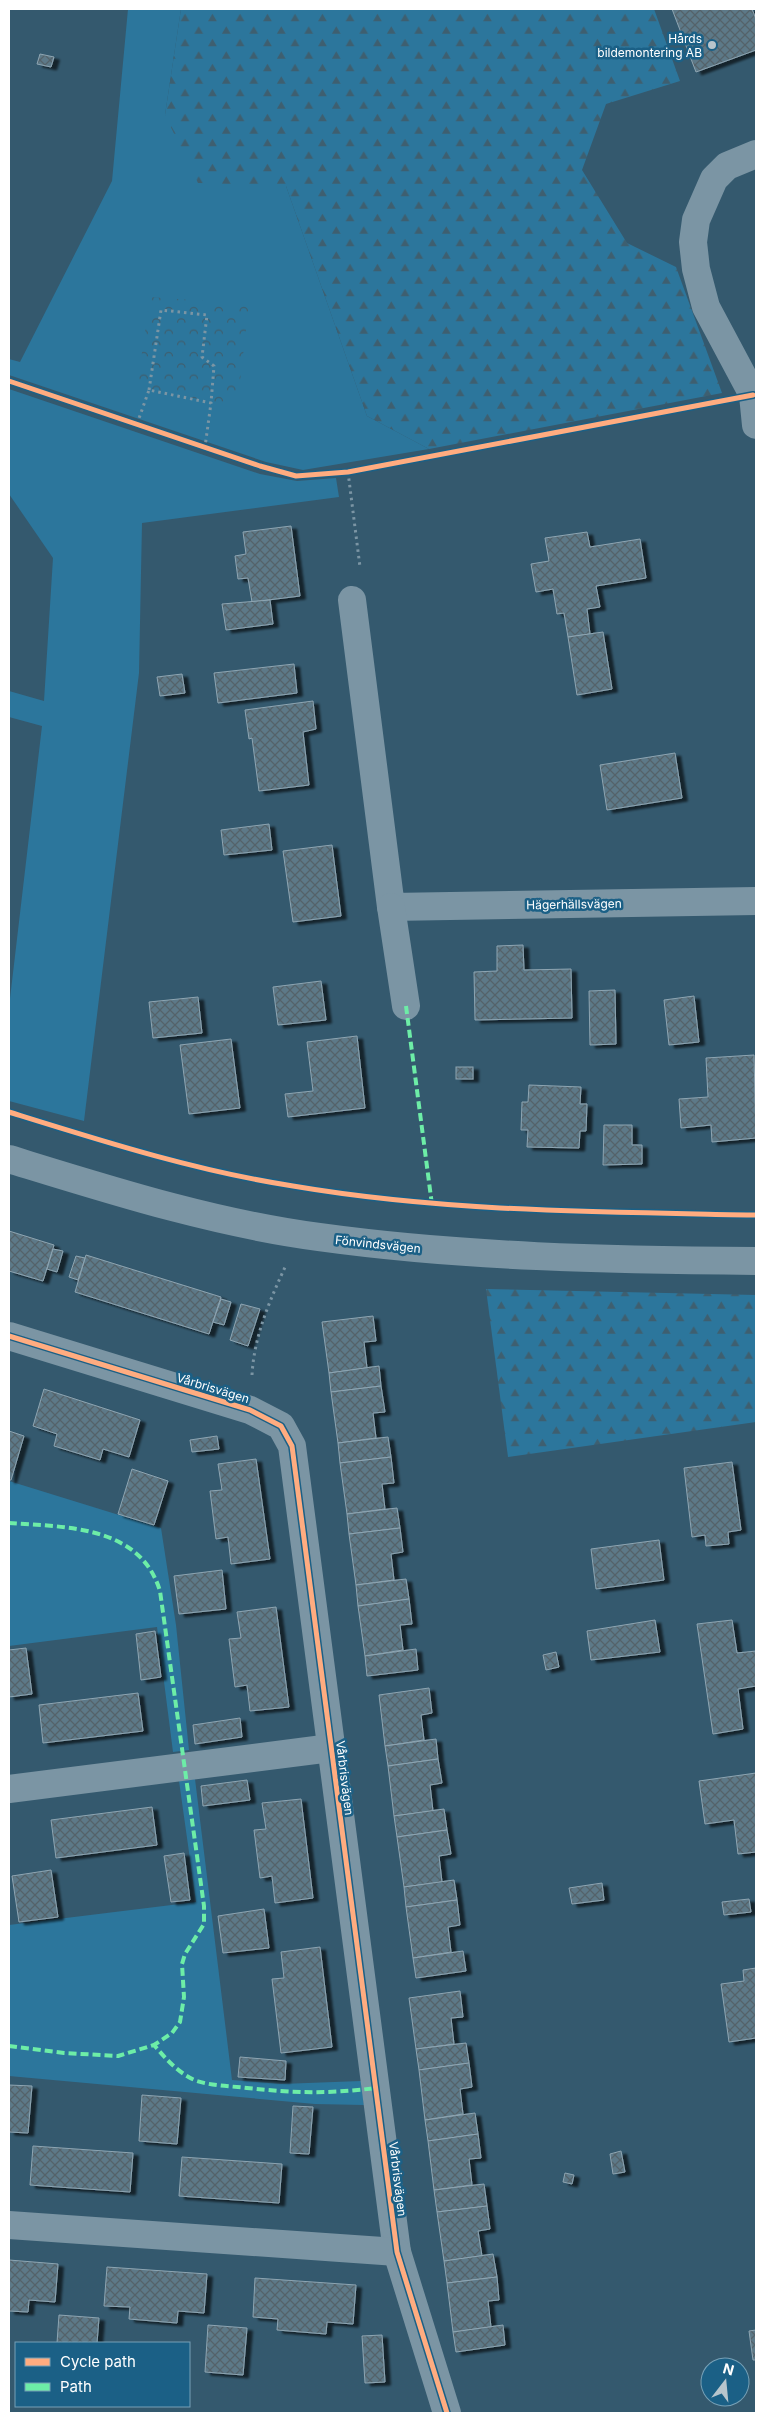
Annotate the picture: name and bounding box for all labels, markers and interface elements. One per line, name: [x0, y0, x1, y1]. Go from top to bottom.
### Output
place label: Hårds bildemontering AB: [597, 31, 702, 60]
marker: Hårds bildemontering AB: [706, 39, 718, 51]
street label: Hägerhällsvägen: [526, 896, 622, 912]
street label: Fönvindsvägen: [334, 1232, 422, 1256]
street label: Vårbrisvägen: [175, 1370, 251, 1406]
street label: Vårbrisvägen: [333, 1740, 357, 1816]
street label: Vårbrisvägen: [386, 2141, 410, 2217]
legend: [15, 2342, 190, 2407]
text: Cycle path: [60, 2352, 136, 2371]
north arrow: [700, 2357, 750, 2407]
text: N: [721, 2359, 736, 2379]
text: Path: [60, 2377, 92, 2396]

